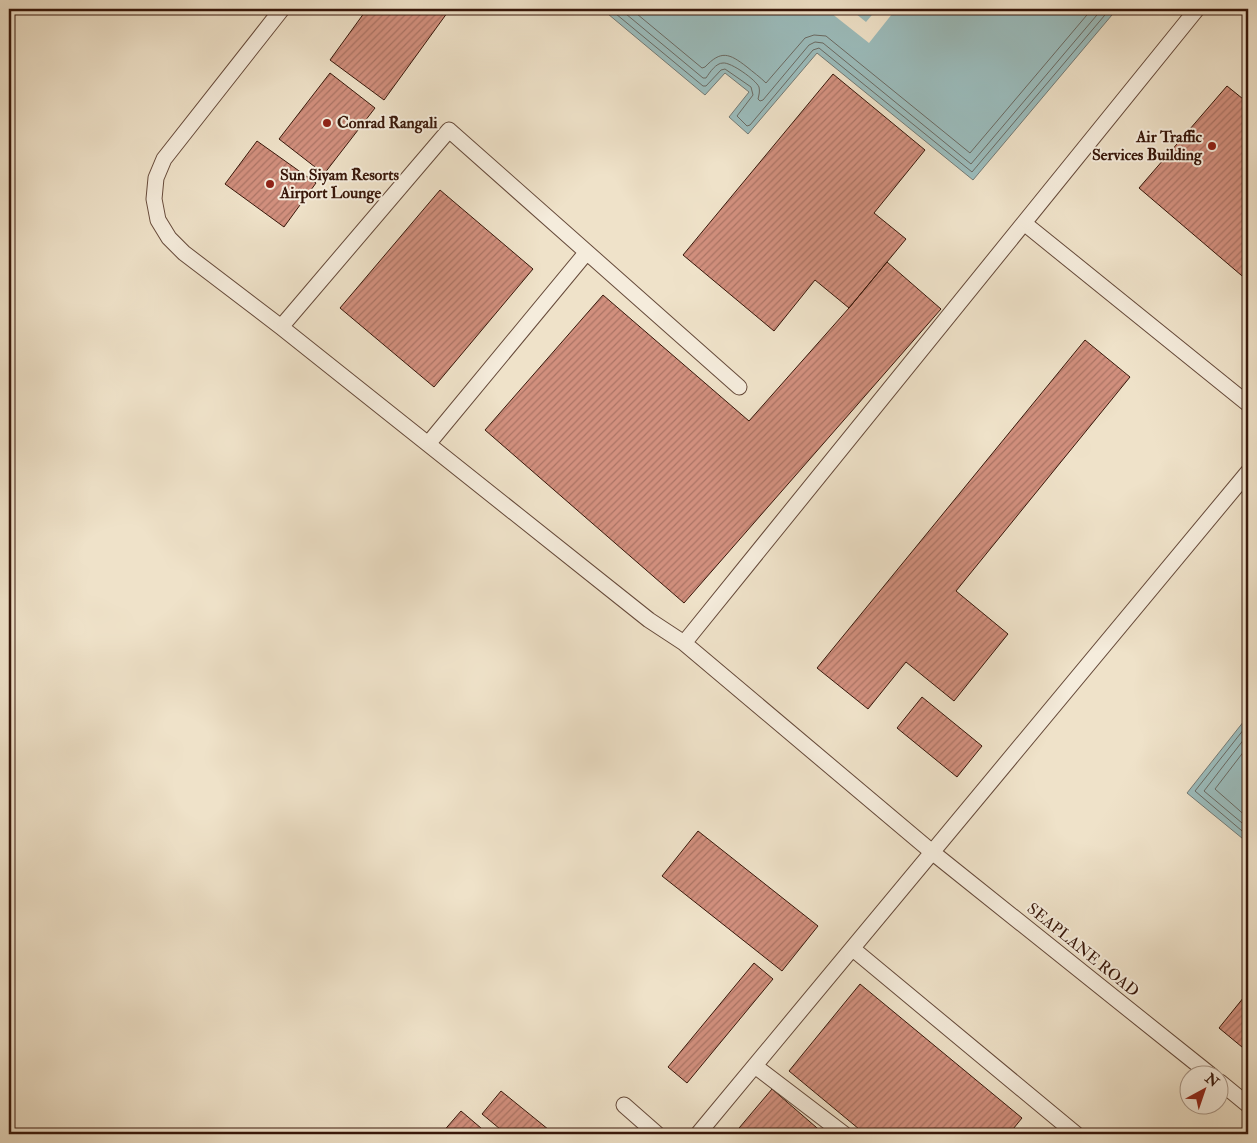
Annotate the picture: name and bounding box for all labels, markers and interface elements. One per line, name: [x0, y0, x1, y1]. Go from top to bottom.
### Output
place label: Conrad Rangali: [337, 113, 438, 134]
marker: Conrad Rangali: [321, 117, 333, 129]
place label: Air Traffic Services Building: [1092, 127, 1203, 166]
marker: Air Traffic Services Building: [1206, 140, 1218, 152]
place label: Sun Siyam Resorts Airport Lounge: [279, 165, 399, 204]
marker: Sun Siyam Resorts Airport Lounge: [264, 178, 276, 190]
street label: SEAPLANE ROAD: [1023, 899, 1143, 1001]
north arrow: [1180, 1066, 1230, 1116]
text: N: [1201, 1069, 1223, 1091]

